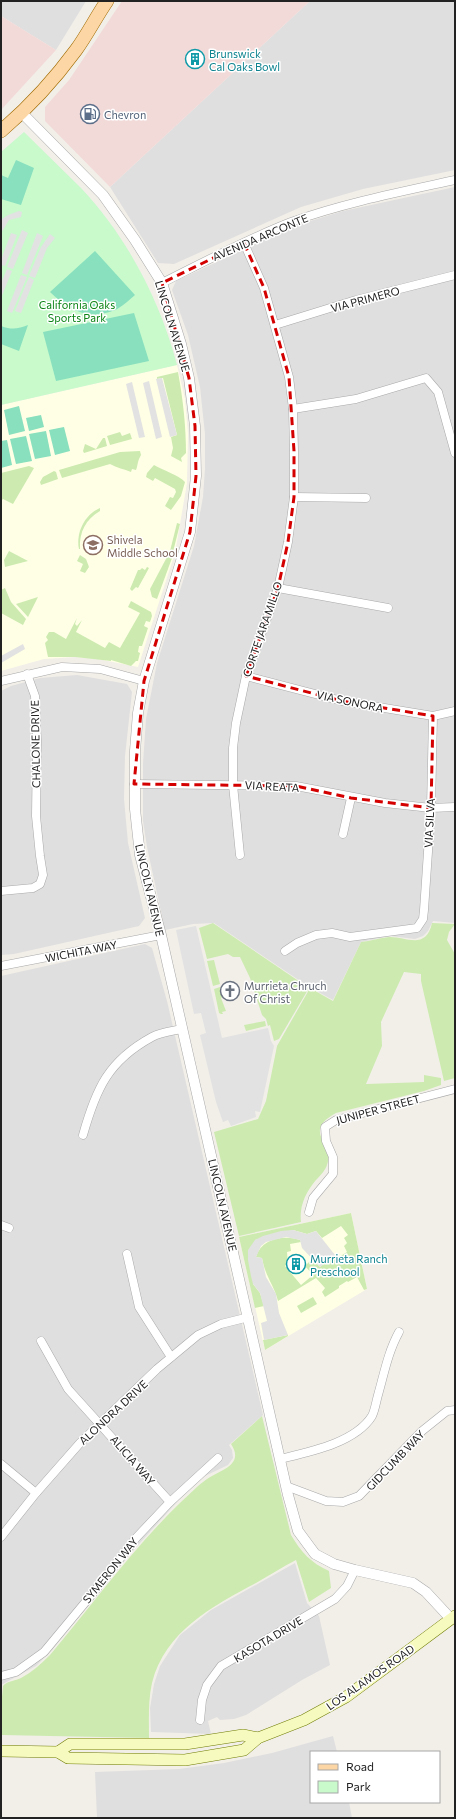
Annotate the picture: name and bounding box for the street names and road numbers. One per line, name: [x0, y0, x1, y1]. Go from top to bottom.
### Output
street label: AVENIDA ARCONTE: [210, 211, 310, 263]
street label: LINCOLN AVENUE: [153, 279, 193, 373]
street label: VIA PRIMERO: [329, 284, 401, 314]
street label: CORTE JARAMILLO: [240, 580, 285, 679]
street label: VIA SONORA: [315, 688, 385, 715]
street label: CHALONE DRIVE: [28, 700, 42, 788]
street label: VIA REATA: [244, 778, 300, 794]
street label: VIA SILVA: [421, 797, 437, 848]
street label: LINCOLN AVENUE: [133, 842, 167, 938]
street label: WICHITA WAY: [44, 938, 118, 964]
street label: JUNIPER STREET: [335, 1092, 422, 1127]
street label: LINCOLN AVENUE: [206, 1157, 240, 1253]
street label: ALONDRA DRIVE: [76, 1377, 150, 1447]
street label: GIDCUMB WAY: [363, 1427, 427, 1493]
street label: ALICIA WAY: [108, 1433, 158, 1487]
street label: SYMERON WAY: [80, 1535, 140, 1605]
street label: KASOTA DRIVE: [231, 1613, 305, 1665]
street label: LOS ALAMOS ROAD: [323, 1642, 417, 1712]

